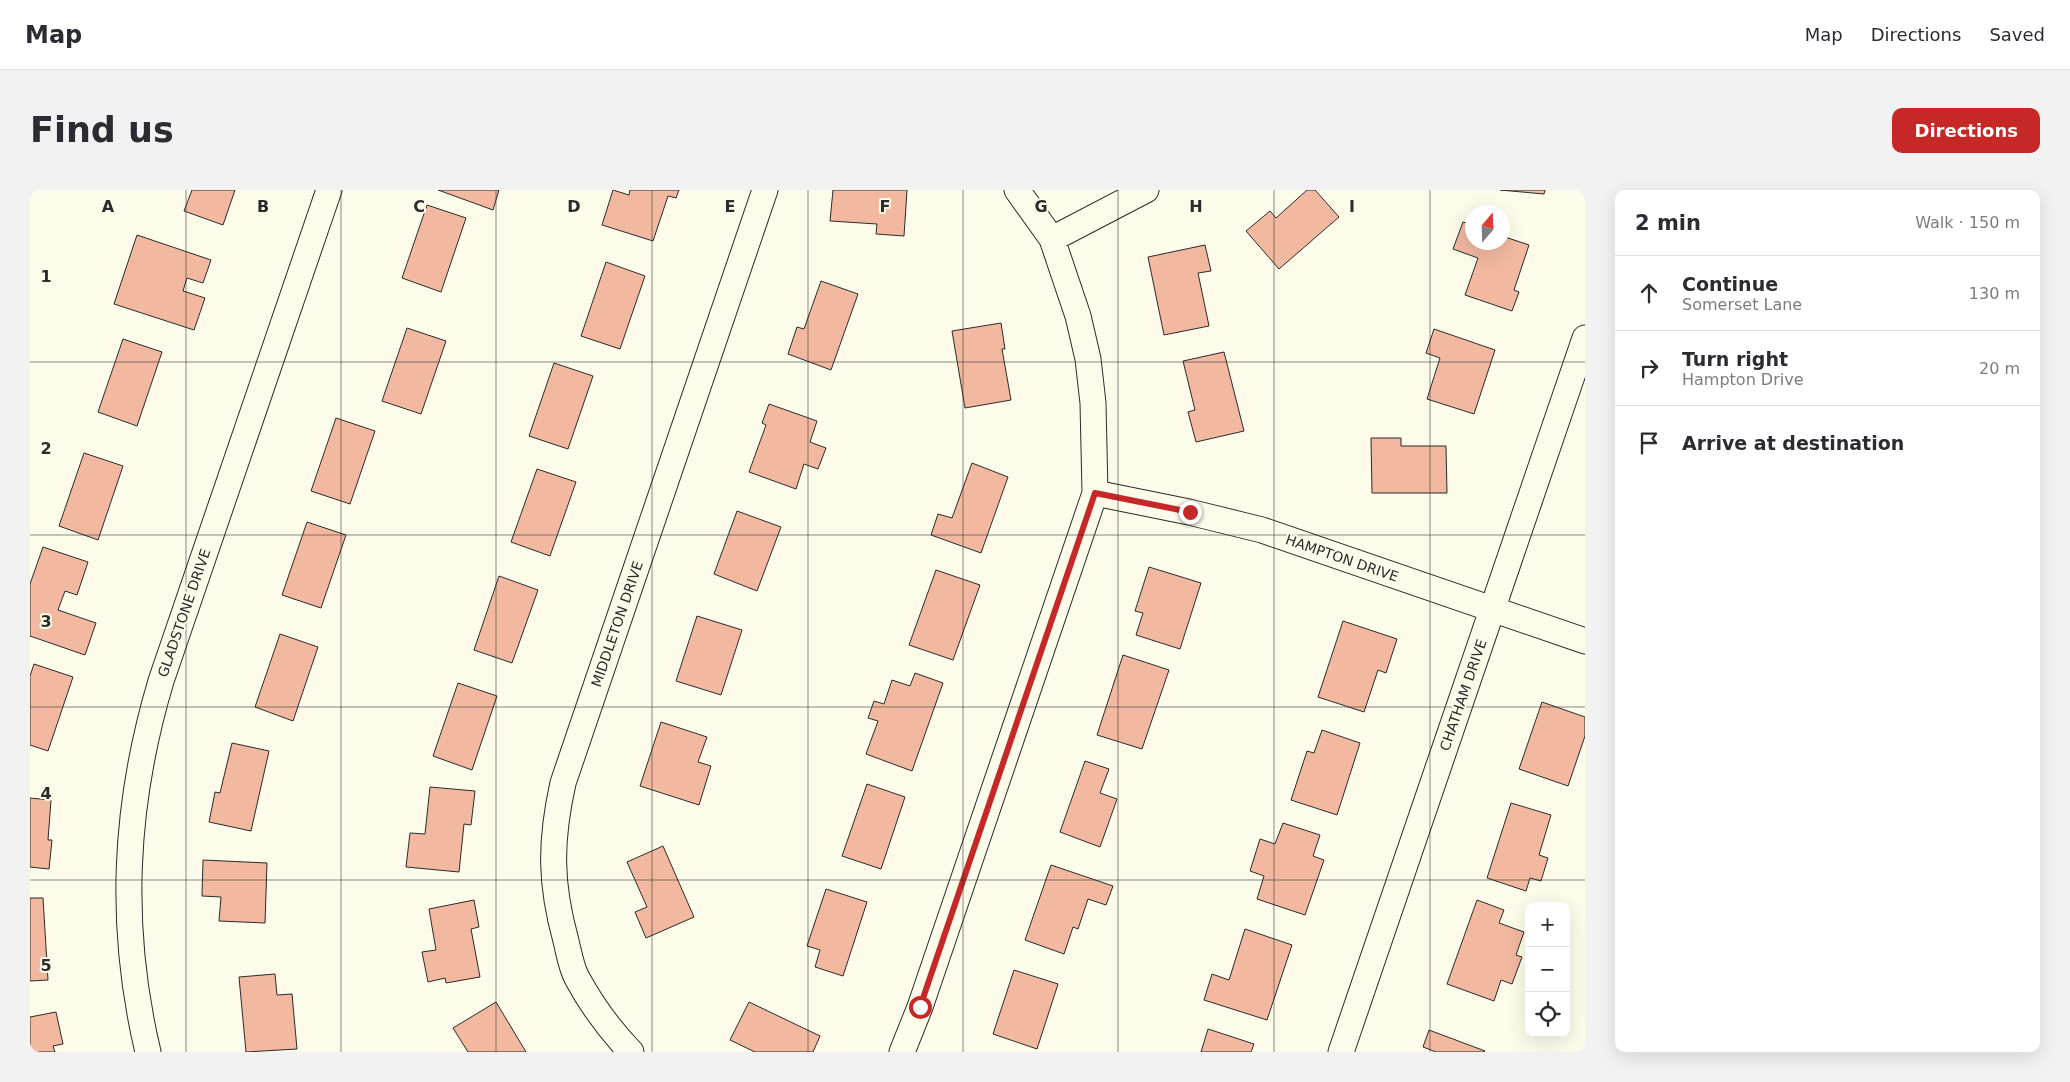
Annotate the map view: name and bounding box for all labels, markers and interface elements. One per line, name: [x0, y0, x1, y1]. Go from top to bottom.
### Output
text: Map: [25, 21, 82, 49]
text: Map: [1805, 24, 1843, 45]
text: Directions: [1871, 24, 1961, 45]
text: Saved: [1989, 24, 2045, 45]
button: Directions: [1892, 108, 2040, 153]
text: Find us: [30, 110, 174, 150]
text: A: [102, 197, 115, 216]
text: B: [257, 197, 269, 216]
text: C: [413, 197, 425, 216]
text: D: [567, 197, 581, 216]
text: E: [725, 197, 735, 216]
text: F: [880, 197, 890, 216]
text: G: [1034, 197, 1048, 216]
text: H: [1189, 197, 1203, 216]
text: I: [1349, 197, 1355, 216]
north arrow: [1465, 205, 1510, 250]
text: 2 min: [1635, 211, 1701, 235]
text: Walk · 150 m: [1915, 213, 2020, 232]
text: 1: [40, 267, 52, 286]
text: Continue: [1682, 273, 1778, 295]
icon: ahead: [1635, 279, 1663, 307]
text: 130 m: [1969, 284, 2020, 303]
text: Somerset Lane: [1682, 295, 1802, 314]
text: Turn right: [1682, 348, 1788, 370]
icon: right: [1635, 354, 1663, 382]
text: 20 m: [1979, 359, 2020, 378]
text: Hampton Drive: [1682, 370, 1804, 389]
icon: arrive: [1635, 429, 1663, 457]
text: Arrive at destination: [1682, 432, 1904, 454]
text: 2: [40, 439, 52, 458]
route end: [1179, 501, 1202, 524]
street label: HAMPTON DRIVE: [1284, 531, 1400, 585]
street label: GLADSTONE DRIVE: [155, 547, 213, 679]
street label: MIDDLETON DRIVE: [588, 559, 646, 689]
text: 3: [40, 612, 52, 631]
street label: CHATHAM DRIVE: [1436, 637, 1490, 753]
text: 4: [40, 784, 52, 803]
map controls: [1525, 902, 1570, 1037]
button: +: [1525, 902, 1570, 947]
button: −: [1525, 947, 1570, 992]
text: 5: [40, 956, 52, 975]
button: locate: [1525, 992, 1570, 1037]
route start: [909, 996, 932, 1019]

